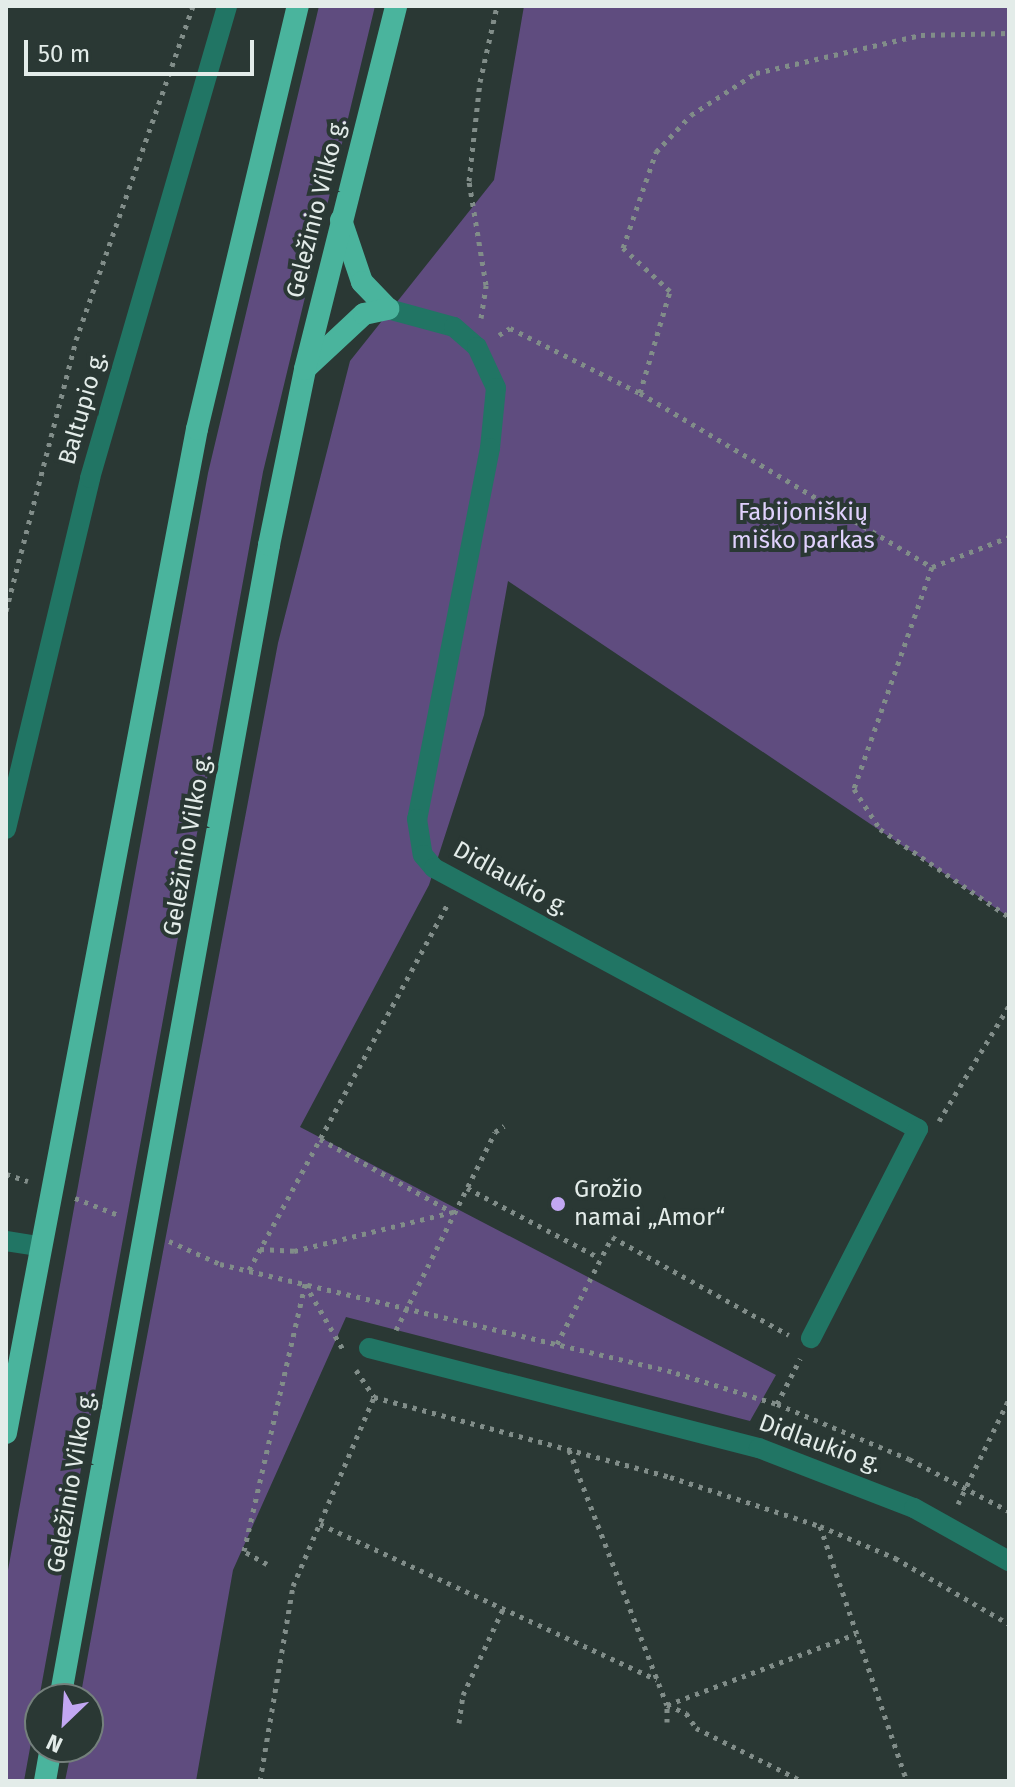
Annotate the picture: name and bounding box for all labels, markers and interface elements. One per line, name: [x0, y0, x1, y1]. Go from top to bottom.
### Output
scale bar: [28, 24, 258, 74]
text: 50 m: [38, 40, 90, 68]
street label: Geležinio Vilko g.: [281, 115, 353, 301]
street label: Baltupio g.: [53, 348, 113, 468]
park label: Fabijoniškių miško parkas: [731, 499, 875, 555]
street label: Geležinio Vilko g.: [158, 752, 218, 938]
street label: Didlaukio g.: [448, 835, 574, 923]
place label: Grožio namai „Amor“: [574, 1176, 725, 1232]
marker: Grožio namai „Amor“: [549, 1195, 567, 1213]
street label: Geležinio Vilko g.: [42, 1389, 102, 1575]
street label: Didlaukio g.: [755, 1409, 885, 1479]
north arrow: [24, 1683, 104, 1763]
text: N: [42, 1728, 67, 1759]

